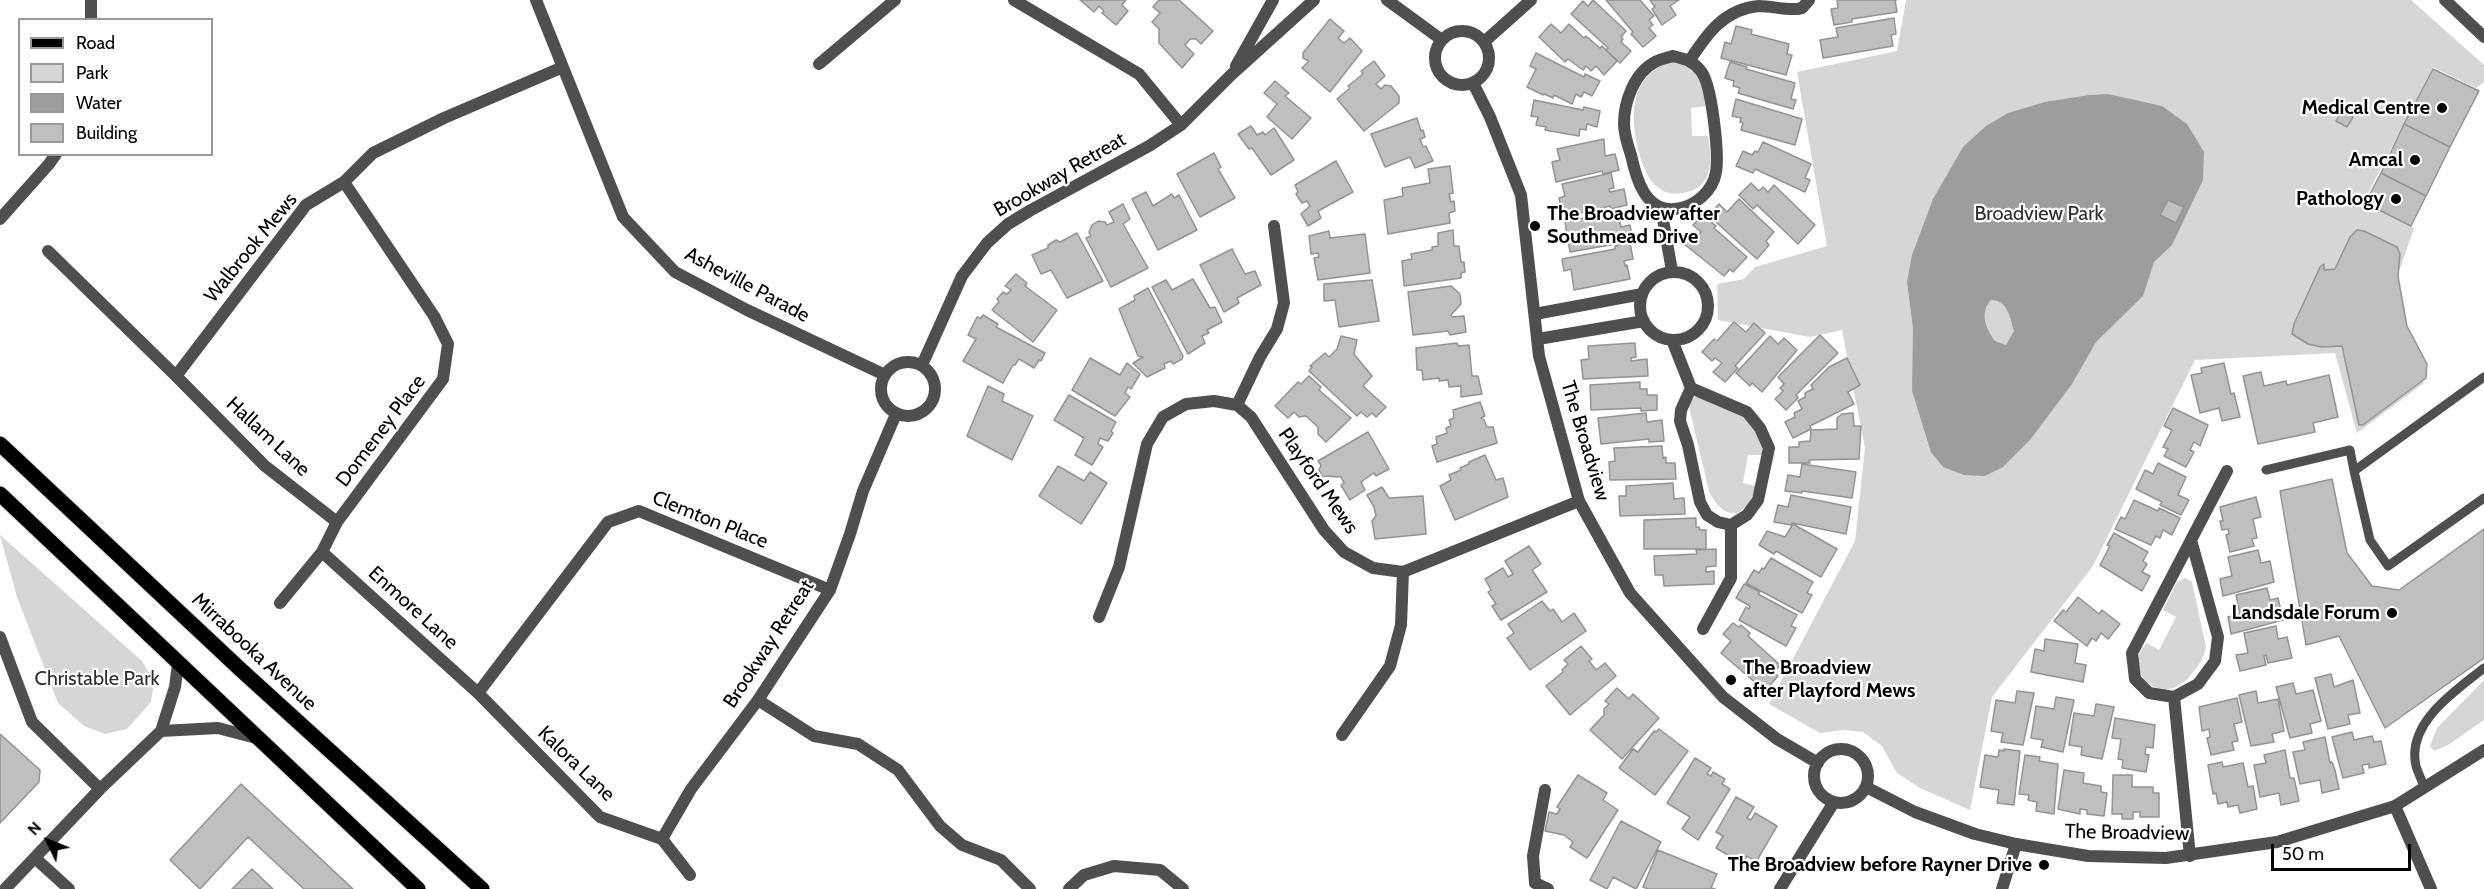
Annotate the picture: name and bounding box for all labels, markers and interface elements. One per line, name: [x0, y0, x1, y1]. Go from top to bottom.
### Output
legend: [18, 18, 213, 156]
text: Road: [76, 32, 115, 54]
text: Park: [76, 62, 108, 84]
text: Water: [76, 92, 122, 114]
place label: Medical Centre: [2301, 96, 2430, 120]
marker: Medical Centre: [2435, 101, 2449, 115]
text: Building: [76, 122, 137, 144]
street label: Brookway Retreat: [990, 128, 1130, 222]
place label: Amcal: [2349, 148, 2403, 172]
marker: Amcal: [2408, 153, 2422, 167]
place label: Pathology: [2296, 187, 2384, 211]
street label: Walbrook Mews: [199, 188, 303, 308]
marker: Pathology: [2389, 192, 2403, 206]
place label: The Broadview after Southmead Drive: [1547, 202, 1720, 249]
park label: Broadview Park: [1975, 202, 2103, 226]
marker: The Broadview after Southmead Drive: [1528, 219, 1542, 233]
street label: Asheville Parade: [681, 242, 813, 328]
street label: Domeney Place: [331, 370, 431, 492]
street label: The Broadview: [1555, 378, 1615, 504]
street label: Hallam Lane: [221, 392, 315, 482]
street label: Playford Mews: [1273, 424, 1363, 538]
street label: Clemton Place: [649, 486, 771, 554]
street label: Enmore Lane: [363, 561, 463, 655]
street label: Brookway Retreat: [719, 575, 819, 713]
street label: Mirrabooka Avenue: [187, 588, 321, 716]
place label: Landsdale Forum: [2232, 601, 2380, 625]
marker: Landsdale Forum: [2385, 606, 2399, 620]
place label: The Broadview after Playford Mews: [1743, 656, 1915, 703]
park label: Christable Park: [35, 667, 159, 691]
marker: The Broadview after Playford Mews: [1724, 673, 1738, 687]
street label: Kalora Lane: [532, 721, 620, 807]
north arrow: [18, 811, 78, 871]
text: N: [24, 818, 45, 839]
street label: The Broadview: [2065, 820, 2189, 846]
scale bar: [2274, 832, 2414, 870]
text: 50 m: [2282, 843, 2324, 865]
place label: The Broadview before Rayner Drive: [1728, 853, 2032, 877]
marker: The Broadview before Rayner Drive: [2037, 858, 2051, 872]

